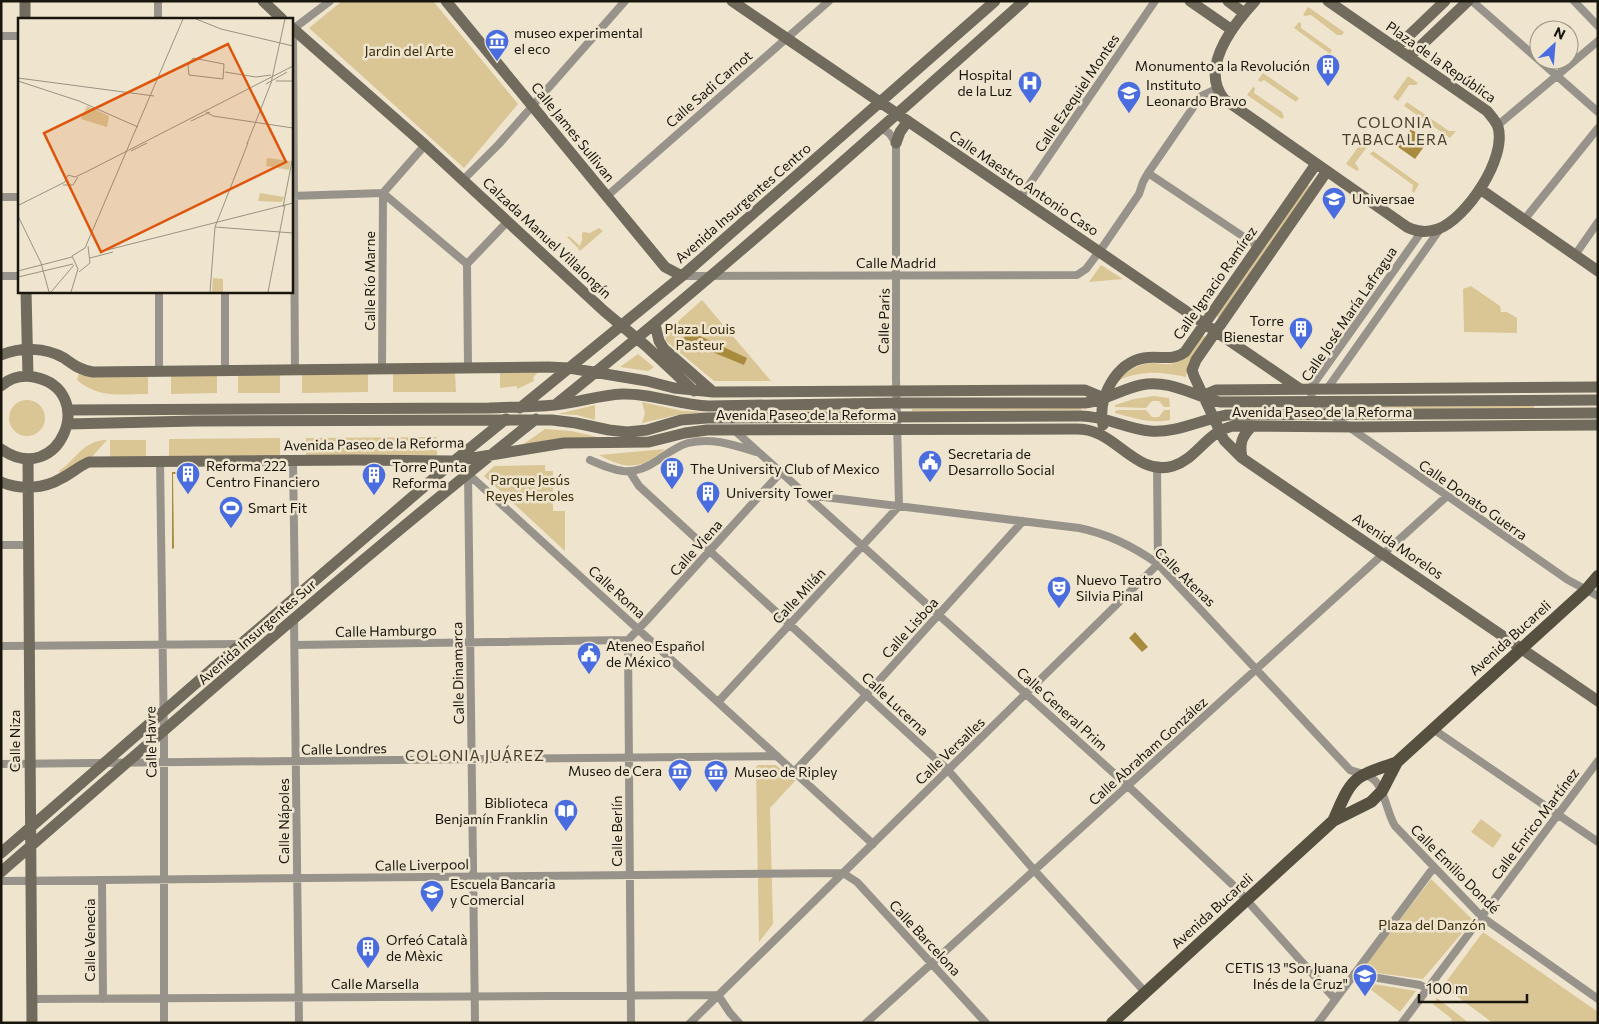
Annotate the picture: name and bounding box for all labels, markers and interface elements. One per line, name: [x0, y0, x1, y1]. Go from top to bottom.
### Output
street label: Plaza de la República: [1383, 17, 1500, 106]
inset map: [18, 18, 292, 292]
north arrow: [1529, 20, 1579, 70]
text: N: [1551, 23, 1568, 43]
place label: museo experimental el eco: [514, 24, 643, 57]
museum icon: museo experimental el eco: [484, 28, 510, 62]
street label: Calle Ezequiel Montes: [1031, 30, 1123, 155]
park label: Jardin del Arte: [364, 42, 454, 59]
street label: Calle Sadi Carnot: [662, 46, 755, 131]
building icon: Monumento a la Revolución: [1315, 53, 1341, 87]
place label: Monumento a la Revolución: [1135, 57, 1310, 74]
place label: Hospital de la Luz: [957, 66, 1012, 99]
hospital icon: Hospital de la Luz: [1017, 70, 1043, 104]
place label: Instituto Leonardo Bravo: [1146, 76, 1247, 109]
street label: Calle James Sullivan: [528, 78, 619, 185]
school or university icon: Instituto Leonardo Bravo: [1116, 80, 1142, 114]
district label: COLONIA TABACALERA: [1342, 113, 1448, 148]
street label: Calle Maestro Antonio Caso: [946, 126, 1102, 239]
street label: Avenida Insurgentes Centro: [671, 139, 814, 266]
street label: Calzada Manuel Villalongín: [479, 174, 615, 302]
school or university icon: Universae: [1321, 186, 1347, 220]
place label: Universae: [1352, 190, 1415, 207]
street label: Calle Ignacio Ramírez: [1169, 223, 1260, 343]
street label: Calle Río Marne: [361, 231, 378, 331]
street label: Calle José María Lafragua: [1297, 243, 1400, 384]
street label: Calle Madrid: [856, 254, 936, 271]
street label: Calle Paris: [874, 288, 893, 354]
place label: Torre Bienestar: [1224, 312, 1284, 345]
building icon: Torre Bienestar: [1288, 316, 1314, 350]
park label: Plaza Louis Pasteur: [665, 320, 735, 353]
street label: Avenida Paseo de la Reforma: [1232, 403, 1412, 420]
street label: Avenida Paseo de la Reforma: [716, 406, 896, 423]
street label: Avenida Paseo de la Reforma: [284, 433, 464, 454]
place label: Secretaria de Desarrollo Social: [948, 445, 1055, 478]
public building icon: Secretaria de Desarrollo Social: [917, 449, 943, 483]
building icon: The University Club of Mexico: [659, 456, 685, 490]
street label: Calle Donato Guerra: [1416, 456, 1531, 543]
place label: Reforma 222 Centro Financiero: [206, 457, 320, 490]
place label: Torre Punta Reforma: [392, 458, 467, 491]
place label: The University Club of Mexico: [690, 460, 880, 477]
building icon: Reforma 222 Centro Financiero: [175, 461, 201, 495]
building icon: Torre Punta Reforma: [361, 462, 387, 496]
park label: Parque Jesús Reyes Heroles: [486, 471, 574, 504]
building icon: University Tower: [695, 480, 721, 514]
place label: University Tower: [726, 484, 834, 501]
sports icon: Smart Fit: [218, 495, 244, 529]
place label: Smart Fit: [248, 499, 307, 516]
street label: Avenida Morelos: [1350, 509, 1447, 582]
street label: Calle Viena: [666, 516, 725, 579]
street label: Calle Atenas: [1151, 543, 1219, 610]
street label: Calle Roma: [585, 562, 649, 622]
street label: Calle Milán: [769, 564, 829, 627]
place label: Nuevo Teatro Silvia Pinal: [1076, 571, 1162, 604]
street label: Avenida Insurgentes Sur: [194, 575, 320, 688]
theatre icon: Nuevo Teatro Silvia Pinal: [1046, 575, 1072, 609]
street label: Calle Lisboa: [878, 594, 941, 662]
street label: Avenida Bucareli: [1465, 596, 1554, 679]
street label: Calle Hamburgo: [335, 621, 437, 640]
street label: Calle Dinamarca: [448, 622, 467, 724]
place label: Ateneo Español de México: [606, 637, 705, 670]
public building icon: Ateneo Español de México: [576, 641, 602, 675]
street label: Calle General Prim: [1013, 663, 1111, 754]
street label: Calle Lucerna: [858, 668, 932, 739]
street label: Calle Abraham González: [1085, 693, 1211, 808]
street label: Calle Havre: [141, 706, 160, 778]
street label: Calle Niza: [6, 710, 23, 772]
street label: Calle Versalles: [911, 713, 988, 788]
street label: Calle Londres: [301, 739, 387, 758]
district label: COLONIA JUÁREZ: [405, 745, 545, 764]
museum icon: Museo de Cera: [667, 758, 693, 792]
museum icon: Museo de Ripley: [703, 759, 729, 793]
place label: Museo de Cera: [568, 762, 662, 779]
place label: Museo de Ripley: [734, 763, 837, 780]
street label: Calle Enrico Martínez: [1487, 764, 1582, 883]
street label: Calle Nápoles: [275, 778, 292, 864]
place label: Biblioteca Benjamín Franklin: [435, 794, 548, 827]
street label: Calle Berlín: [608, 795, 625, 867]
library icon: Biblioteca Benjamín Franklin: [553, 798, 579, 832]
street label: Calle Emilio Dondé: [1407, 821, 1503, 917]
street label: Calle Liverpool: [375, 855, 469, 874]
street label: Avenida Bucareli: [1167, 869, 1256, 952]
place label: Escuela Bancaria y Comercial: [450, 875, 555, 908]
school or university icon: Escuela Bancaria y Comercial: [419, 879, 445, 913]
street label: Calle Barcelona: [886, 896, 965, 979]
street label: Calle Venecia: [81, 898, 98, 982]
park label: Plaza del Danzón: [1378, 916, 1486, 933]
place label: Orfeó Català de Mèxic: [386, 931, 467, 964]
building icon: Orfeó Català de Mèxic: [355, 935, 381, 969]
place label: CETIS 13 "Sor Juana Inés de la Cruz": [1225, 959, 1348, 992]
school or university icon: CETIS 13 "Sor Juana Inés de la Cruz": [1352, 963, 1378, 997]
scale bar: [1419, 972, 1526, 1004]
street label: Calle Marsella: [331, 975, 419, 992]
text: 100 m: [1426, 979, 1468, 997]

